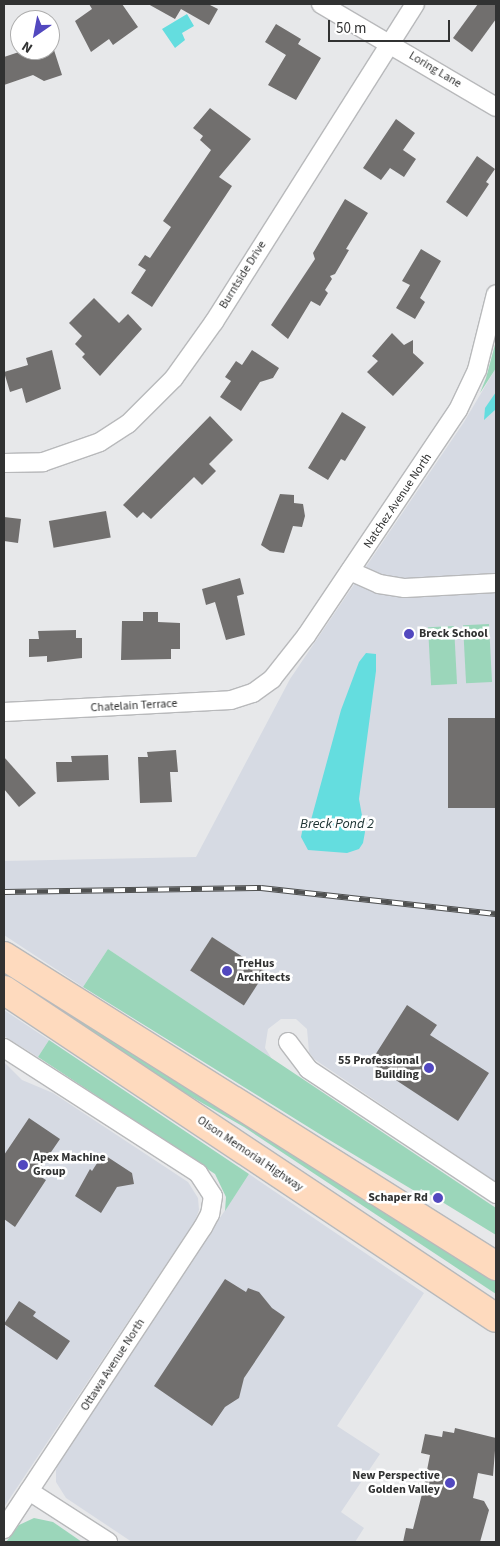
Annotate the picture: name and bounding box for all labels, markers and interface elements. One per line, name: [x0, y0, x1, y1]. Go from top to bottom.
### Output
north arrow: [10, 10, 60, 60]
scale bar: [330, 10, 452, 42]
text: 50 m: [336, 18, 366, 39]
text: N: [18, 36, 37, 58]
street label: Loring Lane: [406, 49, 464, 91]
street label: Burntside Drive: [216, 238, 270, 312]
street label: Natchez Avenue North: [361, 451, 435, 551]
place label: Breck School: [419, 627, 488, 641]
marker: Breck School: [403, 628, 415, 640]
street label: Chatelain Terrace: [90, 697, 178, 715]
water label: Breck Pond 2: [300, 816, 374, 832]
place label: TreHus Architects: [237, 957, 290, 985]
marker: TreHus Architects: [221, 965, 233, 977]
place label: 55 Professional Building: [338, 1054, 419, 1082]
marker: 55 Professional Building: [423, 1062, 435, 1074]
street label: Olson Memorial Highway: [194, 1113, 306, 1195]
place label: Apex Machine Group: [33, 1151, 106, 1179]
marker: Apex Machine Group: [17, 1159, 29, 1171]
place label: Schaper Rd: [368, 1191, 428, 1205]
marker: Schaper Rd: [432, 1192, 444, 1204]
street label: Ottawa Avenue North: [78, 1316, 148, 1414]
place label: New Perspective Golden Valley: [352, 1469, 440, 1497]
marker: New Perspective Golden Valley: [444, 1477, 456, 1489]

